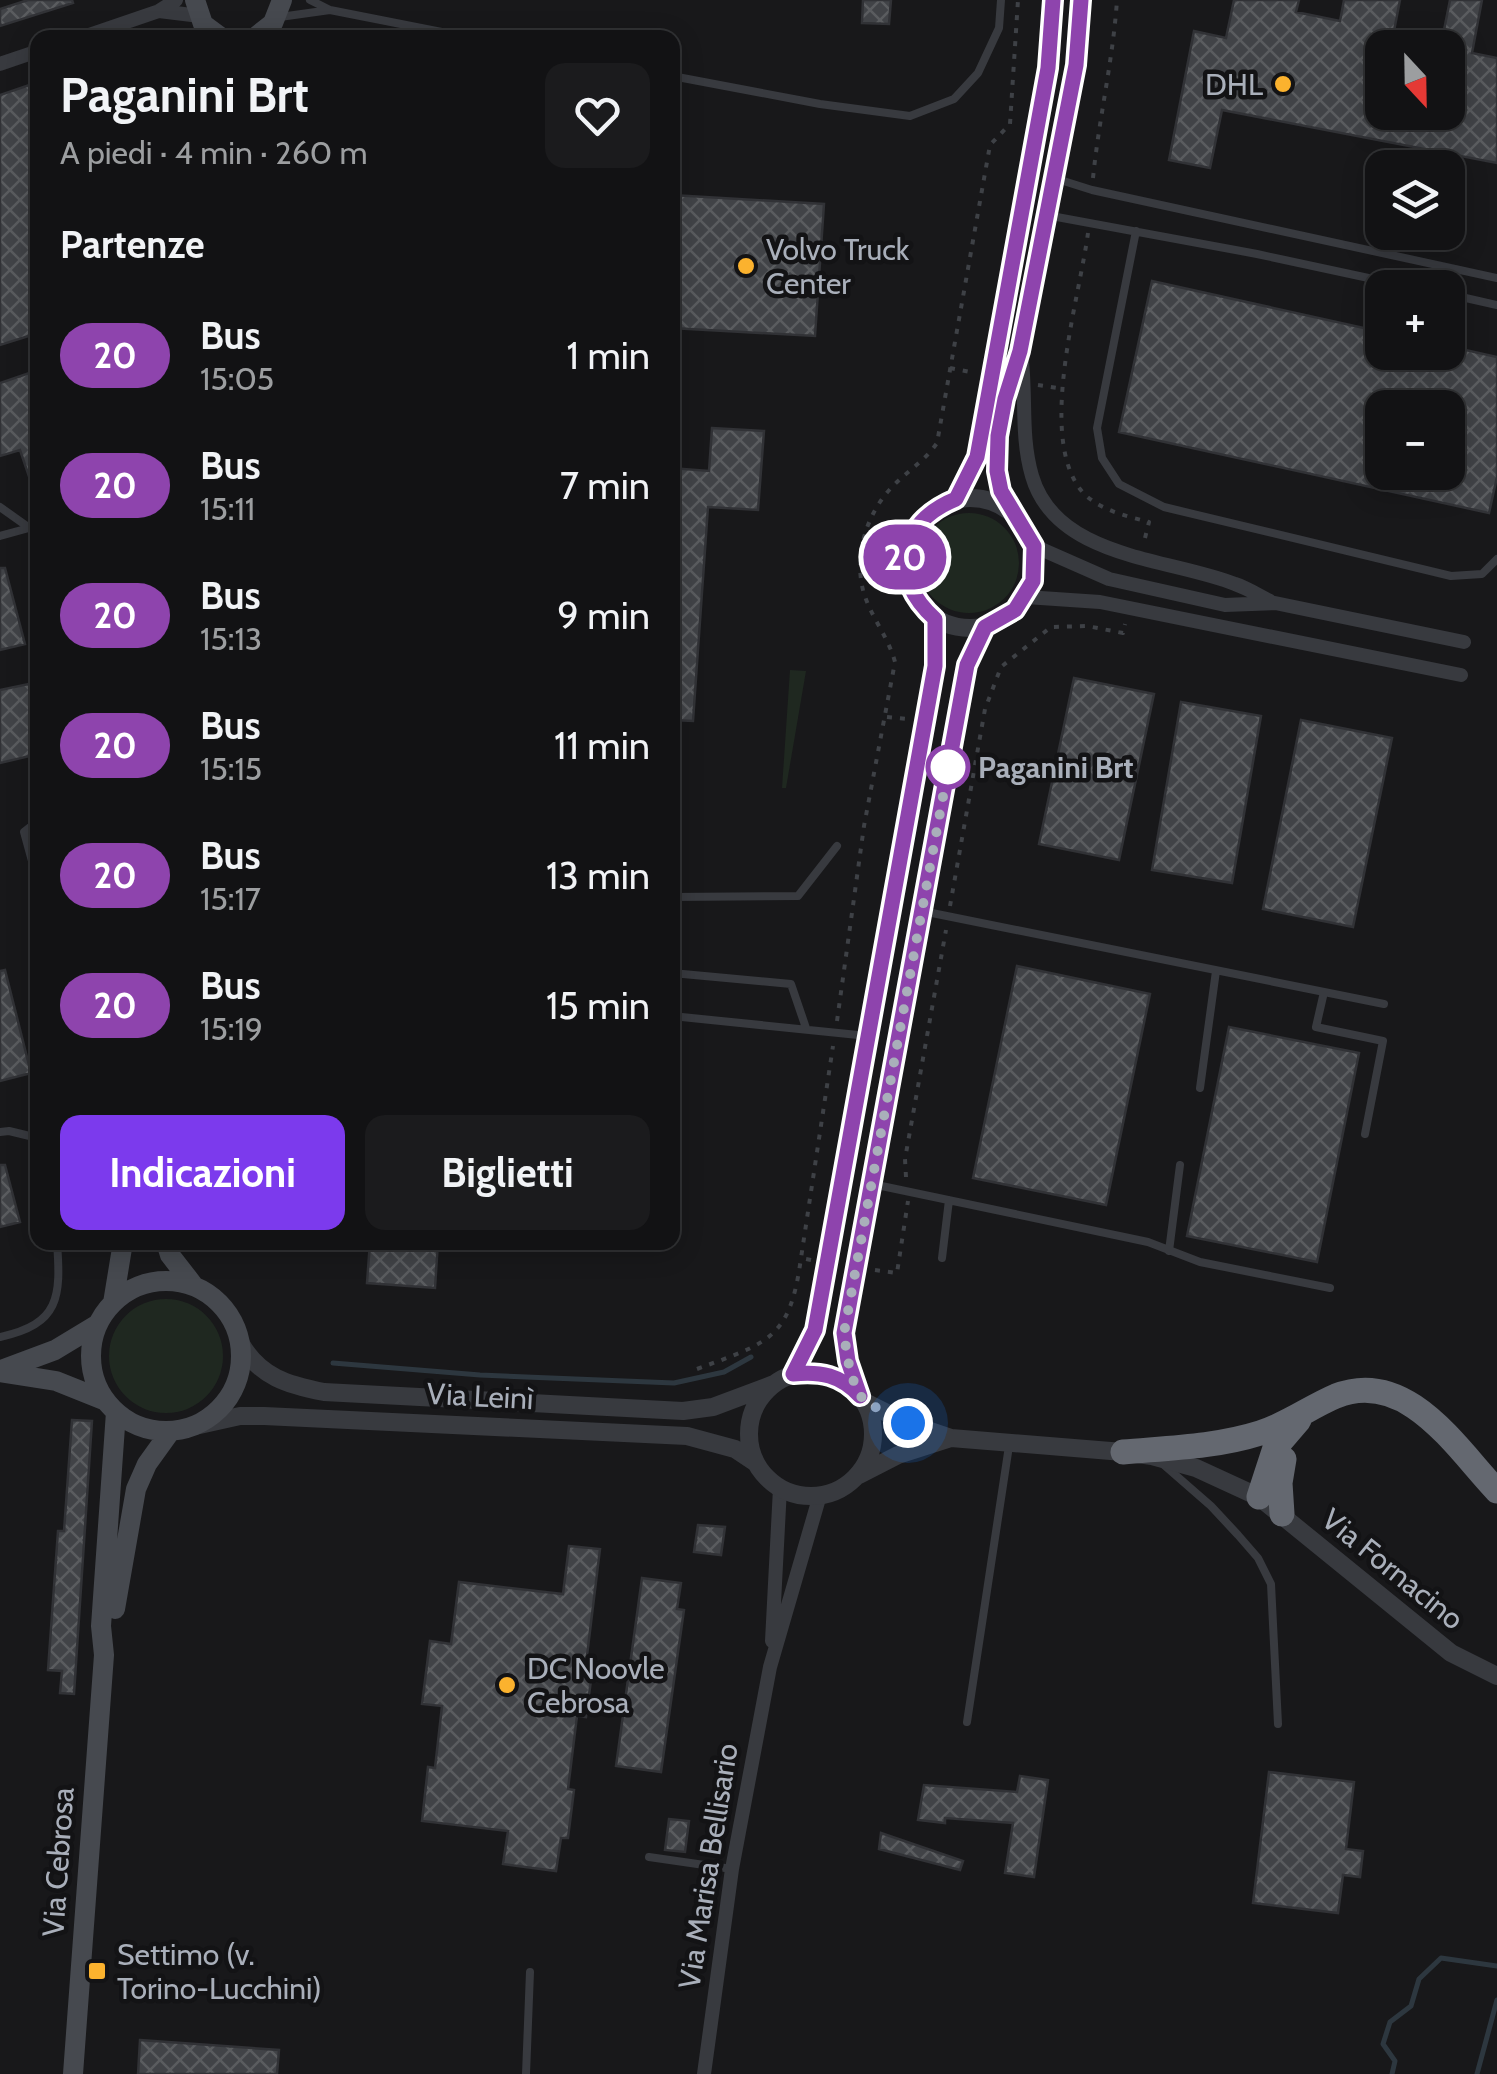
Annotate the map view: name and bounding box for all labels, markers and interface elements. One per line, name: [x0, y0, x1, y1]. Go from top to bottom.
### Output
north arrow: [1365, 30, 1465, 130]
map controls: [1365, 30, 1465, 490]
button: heart: [545, 63, 650, 168]
text: Paganini Brt: [60, 66, 309, 124]
place label: DHL: [1205, 66, 1263, 103]
marker: DHL: [1272, 73, 1294, 95]
text: A piedi · 4 min · 260 m: [60, 133, 367, 172]
button: layers: [1365, 150, 1465, 250]
text: Partenze: [60, 221, 204, 268]
place label: Volvo Truck Center: [766, 231, 910, 302]
marker: Volvo Truck Center: [735, 255, 757, 277]
button: +: [1365, 270, 1465, 370]
text: Bus: [200, 312, 261, 359]
text: 1 min: [566, 332, 650, 379]
text: 20: [93, 334, 137, 377]
text: 15:05: [200, 359, 274, 398]
button: −: [1365, 390, 1465, 490]
text: Bus: [200, 442, 261, 489]
text: 7 min: [560, 462, 650, 509]
text: 20: [93, 464, 137, 507]
text: 15:11: [200, 489, 255, 528]
line badge: 20: [860, 524, 950, 590]
text: 20: [883, 536, 927, 579]
text: Bus: [200, 572, 261, 619]
text: 9 min: [557, 592, 650, 639]
text: 20: [93, 594, 137, 637]
text: 15:13: [200, 619, 262, 658]
text: Bus: [200, 702, 261, 749]
text: 11 min: [554, 722, 650, 769]
text: 20: [93, 724, 137, 767]
marker: Paganini Brt: [927, 746, 969, 788]
text: 15:15: [200, 749, 262, 788]
place label: Paganini Brt: [978, 749, 1134, 786]
text: Bus: [200, 832, 261, 879]
text: 13 min: [546, 852, 650, 899]
text: 20: [93, 854, 137, 897]
text: 15:17: [200, 879, 261, 918]
text: Bus: [200, 962, 261, 1009]
text: 15 min: [546, 982, 650, 1029]
text: 20: [93, 984, 137, 1027]
text: 15:19: [200, 1009, 263, 1048]
button: Indicazioni: [60, 1115, 345, 1230]
button: Biglietti: [365, 1115, 650, 1230]
street label: Via Leinì: [426, 1375, 534, 1417]
your location: [883, 1398, 933, 1448]
street label: Via Fornacino: [1315, 1501, 1471, 1637]
place label: DC Noovle Cebrosa: [527, 1650, 665, 1721]
marker: DC Noovle Cebrosa: [496, 1674, 518, 1696]
street label: Via Marisa Bellisario: [670, 1741, 746, 1991]
street label: Via Cebrosa: [34, 1785, 82, 1938]
place label: Settimo (v. Torino-Lucchini): [117, 1936, 322, 2007]
marker: Settimo (v. Torino-Lucchini): [86, 1960, 108, 1982]

